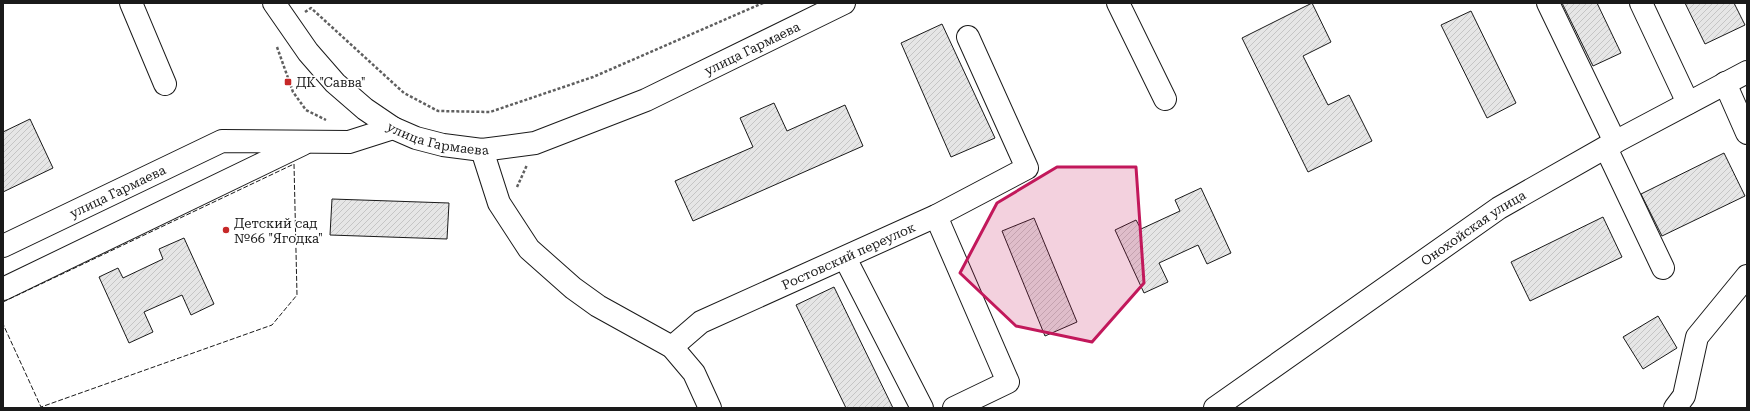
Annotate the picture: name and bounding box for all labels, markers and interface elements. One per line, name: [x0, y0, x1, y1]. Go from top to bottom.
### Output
street label: улица Гармаева: [702, 19, 802, 78]
place label: ДК "Савва": [296, 75, 366, 90]
marker: ДК "Савва": [283, 77, 293, 87]
street label: улица Гармаева: [384, 119, 490, 158]
street label: улица Гармаева: [67, 162, 168, 221]
street label: Онохойская улица: [1418, 187, 1528, 269]
place label: Детский сад №66 "Ягодка": [234, 216, 323, 246]
street label: Ростовский переулок: [779, 219, 918, 293]
marker: Детский сад №66 "Ягодка": [221, 225, 231, 235]

